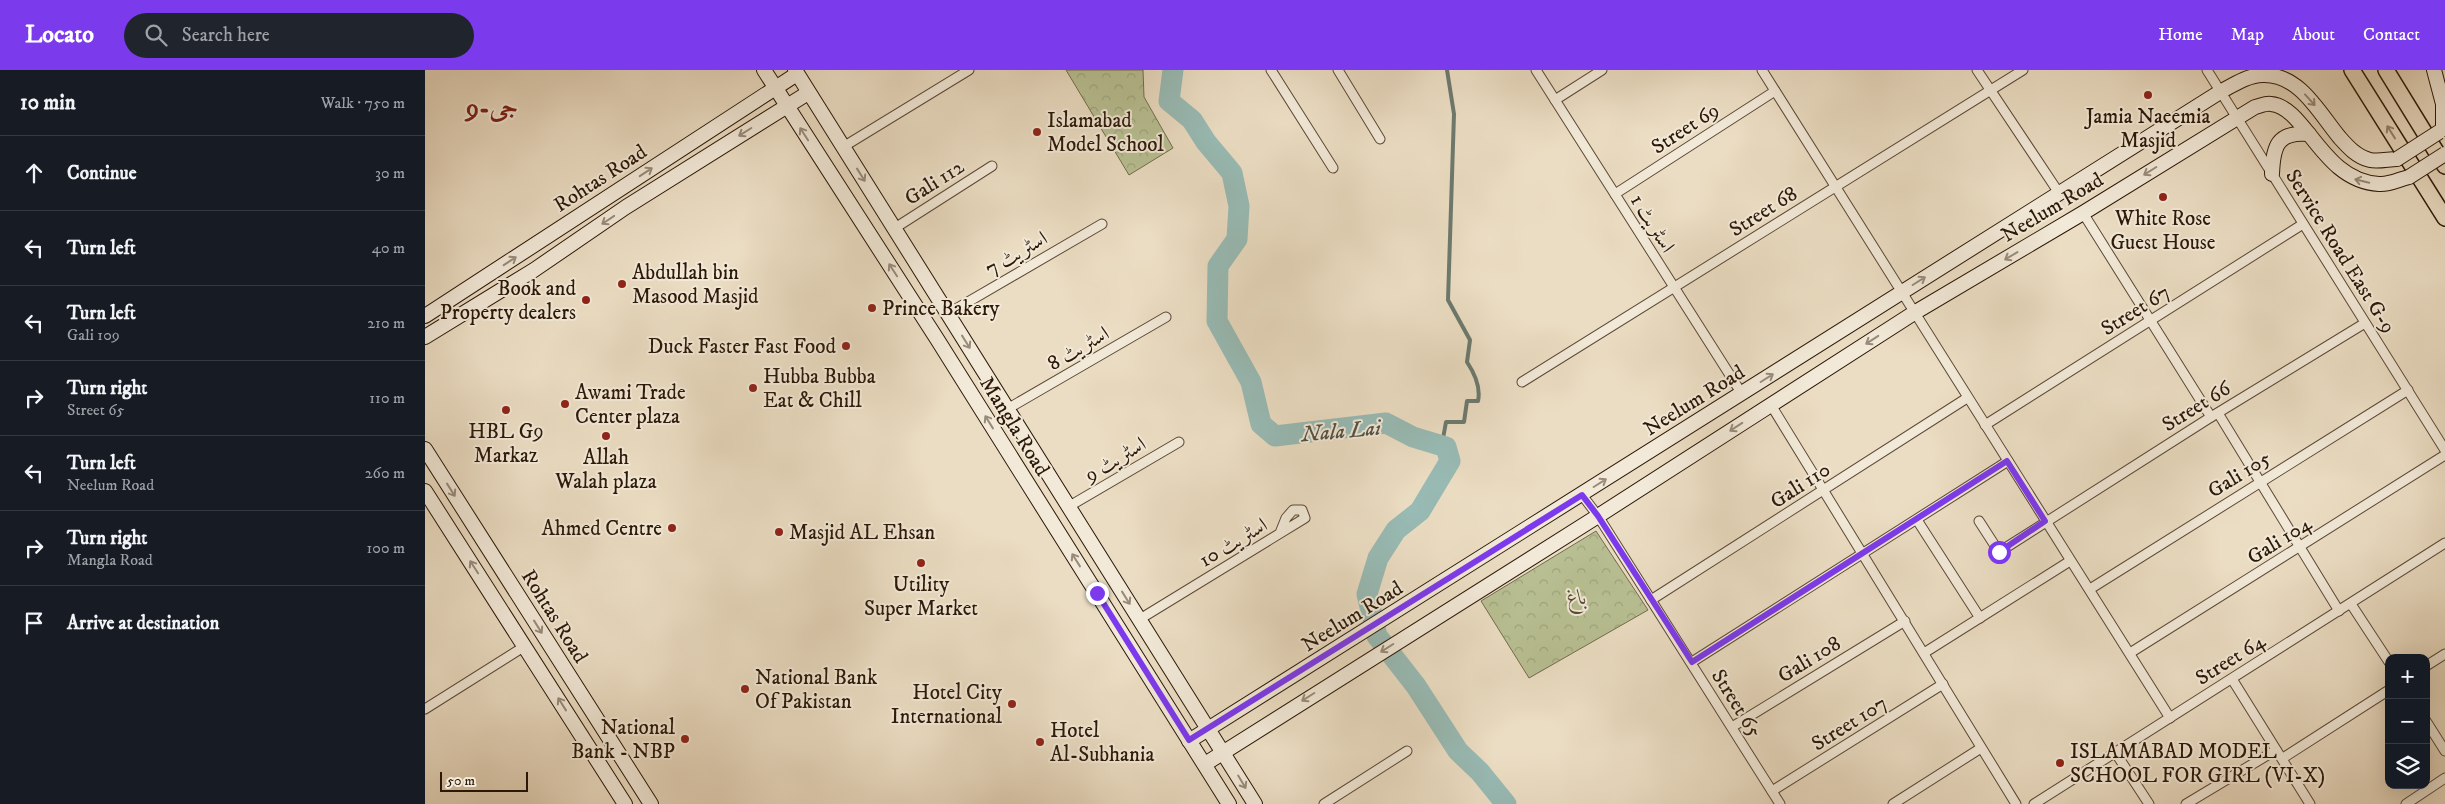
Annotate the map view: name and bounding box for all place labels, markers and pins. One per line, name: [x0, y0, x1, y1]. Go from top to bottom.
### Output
marker: Jamia Naeemia Masjid: [2142, 89, 2154, 101]
place label: Jamia Naeemia Masjid: [2084, 104, 2210, 154]
place label: Islamabad Model School: [1047, 108, 1164, 158]
marker: Islamabad Model School: [1031, 126, 1043, 138]
marker: White Rose Guest House: [2157, 191, 2169, 203]
place label: White Rose Guest House: [2110, 206, 2216, 256]
place label: Abdullah bin Masood Masjid: [632, 260, 759, 310]
place label: Book and Property dealers: [440, 276, 577, 326]
marker: Abdullah bin Masood Masjid: [616, 278, 628, 290]
marker: Book and Property dealers: [580, 294, 592, 306]
place label: Prince Bakery: [882, 296, 1001, 322]
marker: Prince Bakery: [866, 302, 878, 314]
place label: Duck Faster Fast Food: [648, 334, 837, 360]
marker: Duck Faster Fast Food: [840, 340, 852, 352]
place label: Hubba Bubba Eat & Chill: [763, 364, 876, 414]
place label: Awami Trade Center plaza: [575, 380, 686, 430]
marker: Hubba Bubba Eat & Chill: [747, 382, 759, 394]
marker: Awami Trade Center plaza: [559, 398, 571, 410]
marker: HBL G9 Markaz: [500, 404, 512, 416]
place label: HBL G9 Markaz: [468, 419, 544, 469]
marker: Allah Walah plaza: [600, 430, 612, 442]
place label: Allah Walah plaza: [554, 445, 657, 495]
place label: Ahmed Centre: [541, 516, 662, 542]
place label: Masjid AL Ehsan: [789, 520, 935, 546]
marker: Ahmed Centre: [666, 522, 678, 534]
marker: Masjid AL Ehsan: [773, 526, 785, 538]
marker: Utility Super Market: [915, 557, 927, 569]
place label: Utility Super Market: [864, 572, 978, 622]
place label: National Bank Of Pakistan: [755, 665, 878, 715]
place label: Hotel City International: [891, 680, 1003, 730]
marker: National Bank Of Pakistan: [739, 683, 751, 695]
marker: Hotel City International: [1006, 698, 1018, 710]
place label: National Bank - NBP: [571, 715, 676, 765]
place label: Hotel Al-Subhania: [1050, 718, 1154, 768]
marker: National Bank - NBP: [679, 733, 691, 745]
marker: Hotel Al-Subhania: [1034, 736, 1046, 748]
place label: ISLAMABAD MODEL SCHOOL FOR GIRL (VI-X): [2070, 739, 2325, 789]
marker: ISLAMABAD MODEL SCHOOL FOR GIRL (VI-X): [2054, 757, 2066, 769]

